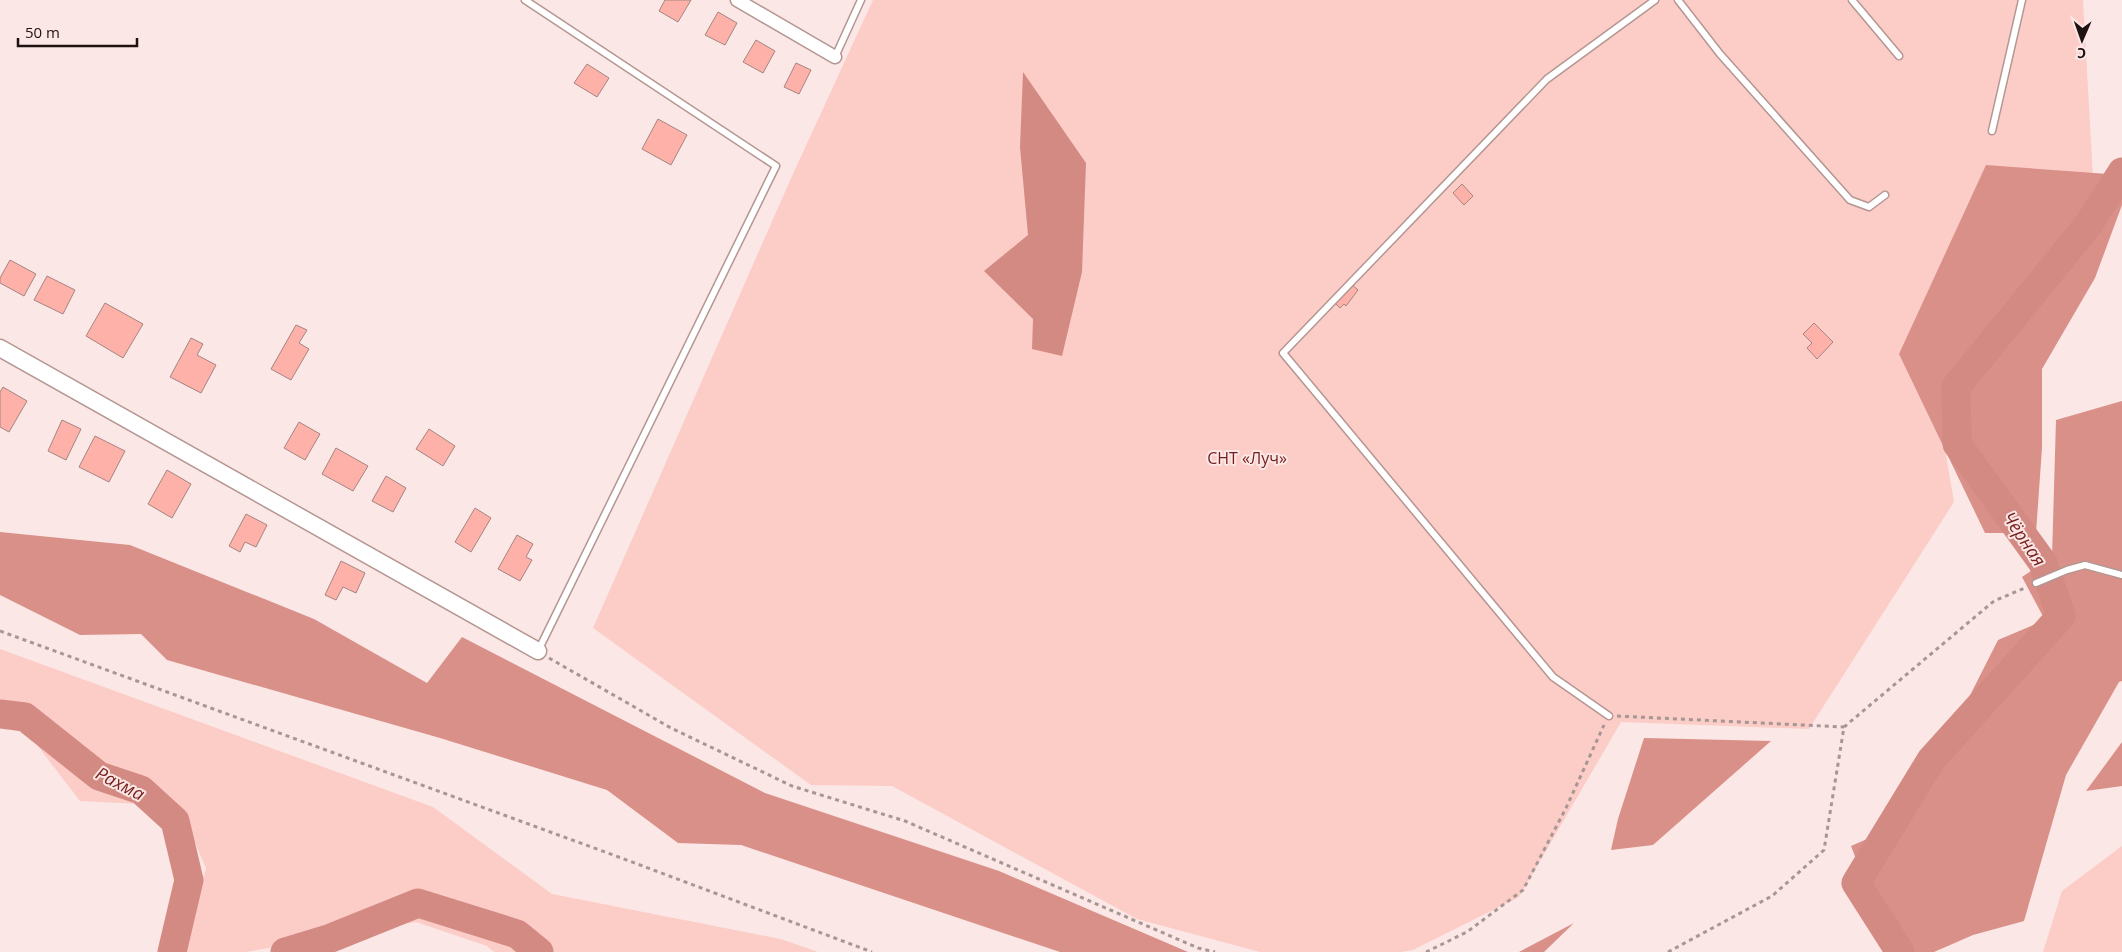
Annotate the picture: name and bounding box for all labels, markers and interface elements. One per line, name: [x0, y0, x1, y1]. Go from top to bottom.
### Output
scale bar: [18, 15, 136, 47]
north arrow: [2057, 15, 2107, 65]
text: 50 m: [25, 22, 60, 42]
text: С: [2077, 44, 2086, 63]
park label: СНТ «Луч»: [1207, 447, 1287, 469]
water label: Чёрная: [1998, 506, 2052, 571]
water label: Рахма: [92, 761, 149, 806]

